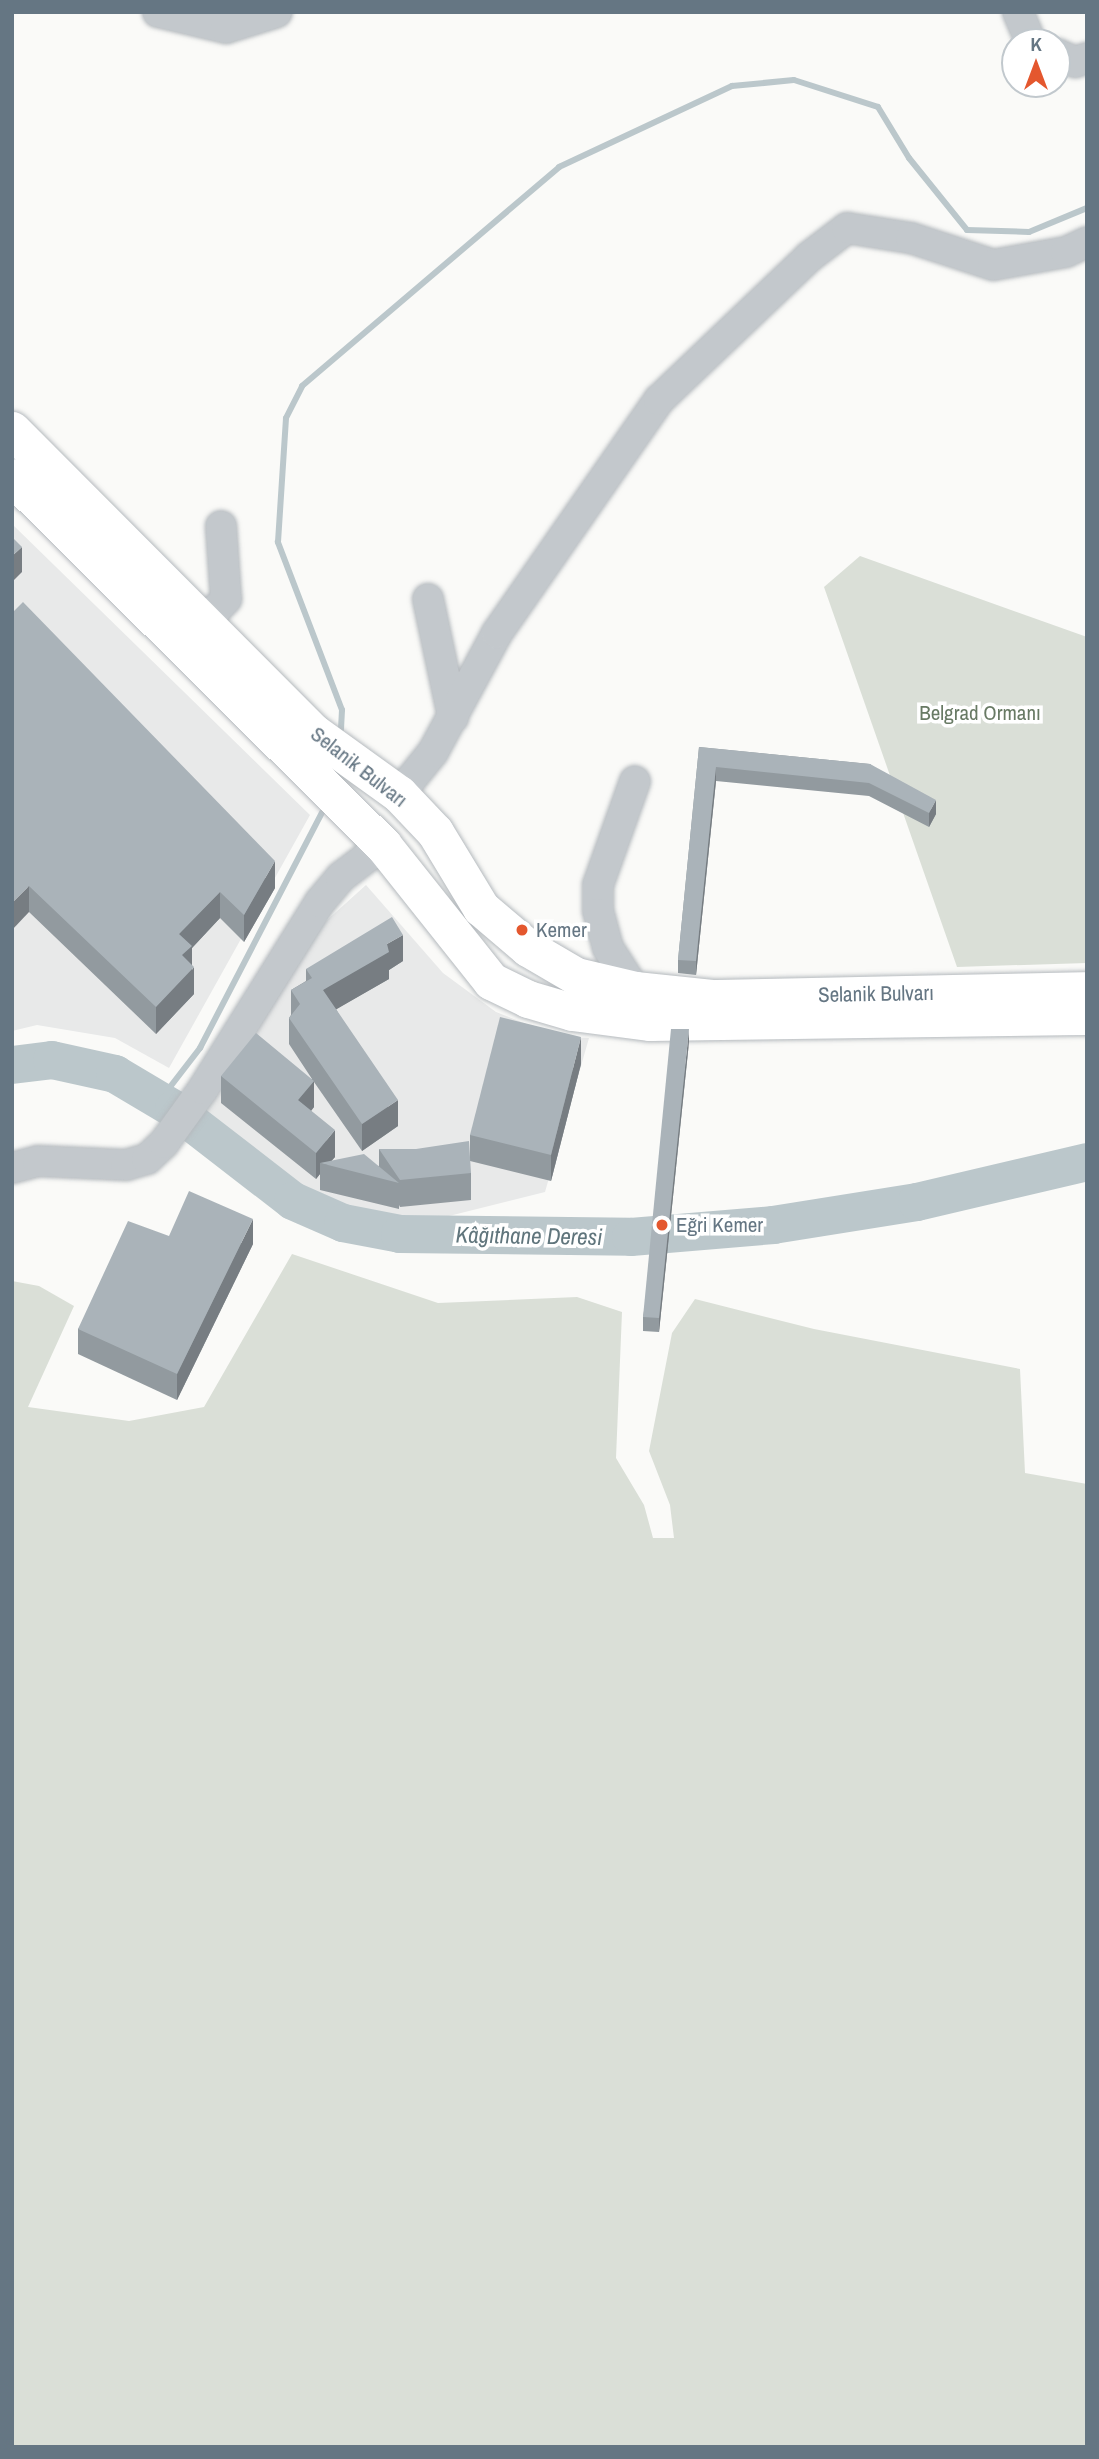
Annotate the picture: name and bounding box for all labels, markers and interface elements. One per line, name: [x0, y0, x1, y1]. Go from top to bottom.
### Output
north arrow: [1001, 28, 1071, 98]
text: K: [1030, 31, 1042, 57]
park label: Belgrad Ormanı: [919, 700, 1041, 726]
street label: Selanik Bulvarı: [306, 721, 412, 813]
place label: Kemer: [536, 917, 587, 943]
marker: Kemer: [514, 922, 530, 938]
street label: Selanik Bulvarı: [818, 980, 934, 1008]
place label: Eğri Kemer: [676, 1212, 763, 1238]
marker: Eğri Kemer: [654, 1217, 670, 1233]
water label: Kâğıthane Deresi: [455, 1221, 603, 1251]

